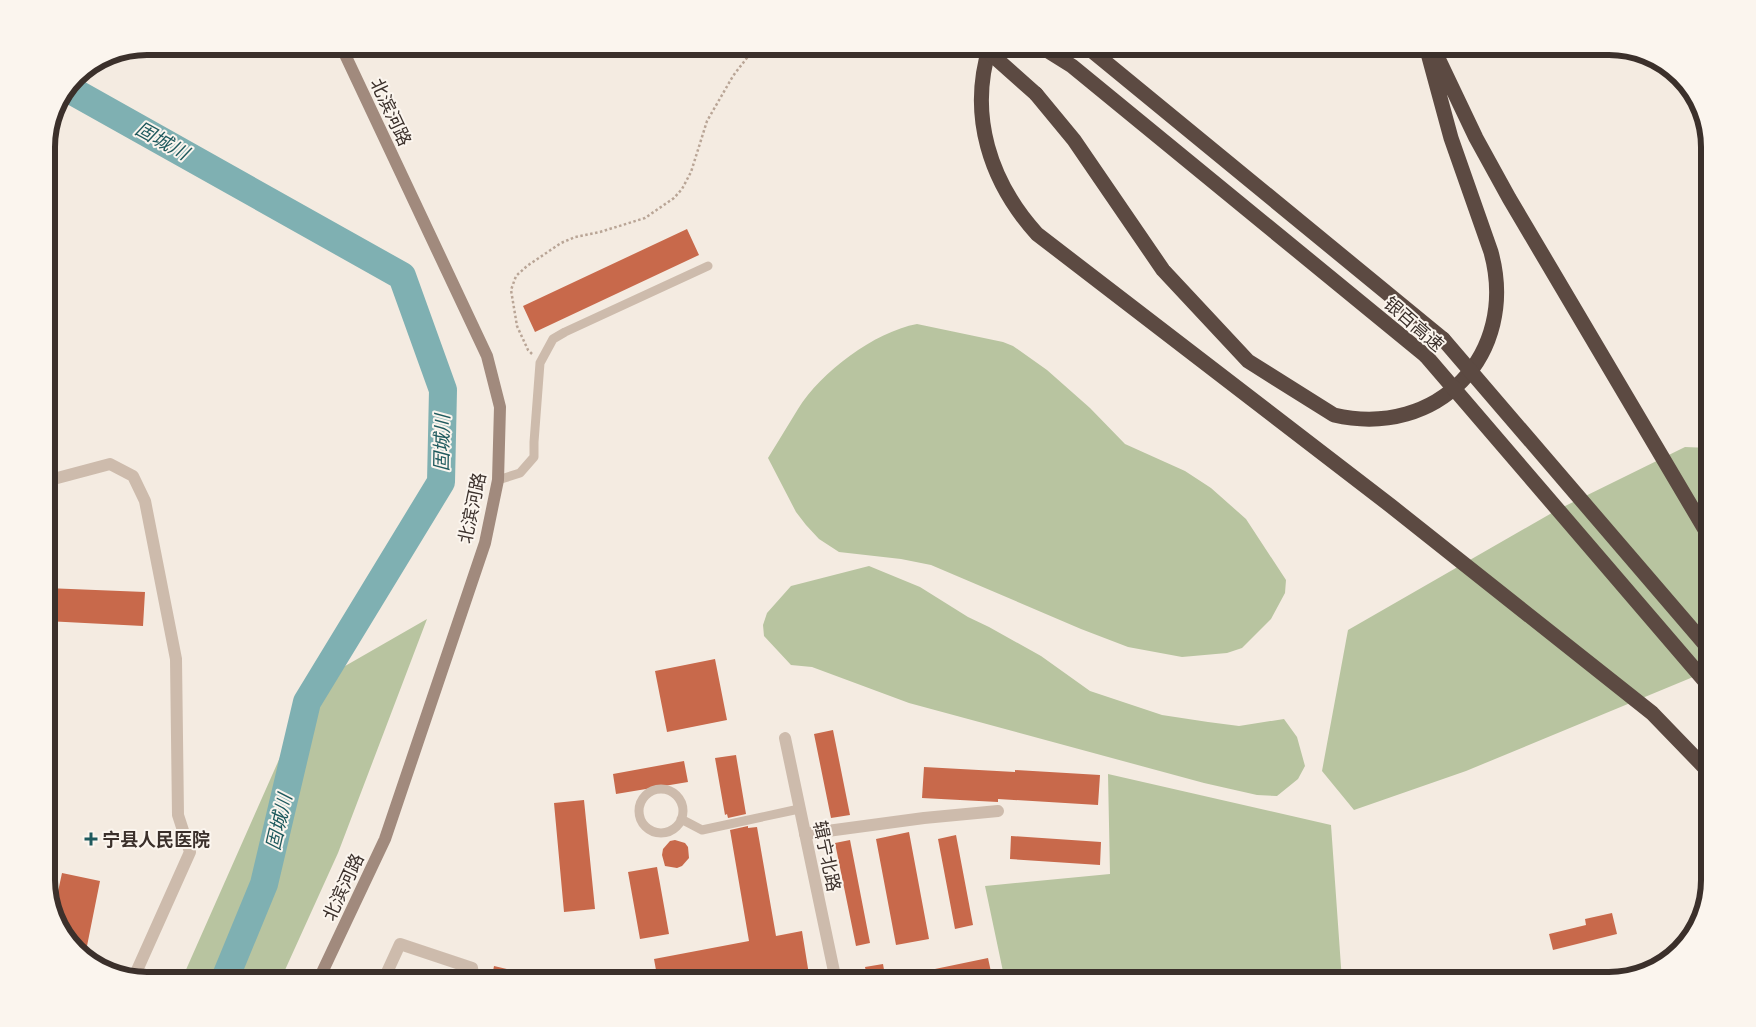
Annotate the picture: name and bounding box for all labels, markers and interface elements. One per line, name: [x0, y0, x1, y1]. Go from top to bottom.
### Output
street label: 北滨河路: [364, 74, 418, 150]
water label: 固城川: [131, 115, 195, 168]
street label: 银百高速: [1379, 291, 1449, 357]
water label: 固城川: [428, 412, 456, 472]
street label: 北滨河路: [452, 470, 492, 546]
water label: 固城川: [259, 789, 299, 853]
street label: 辑宁北路: [807, 818, 847, 894]
place label: 宁县人民医院: [102, 827, 210, 852]
marker: 宁县人民医院: [84, 832, 98, 846]
street label: 北滨河路: [316, 849, 370, 925]

